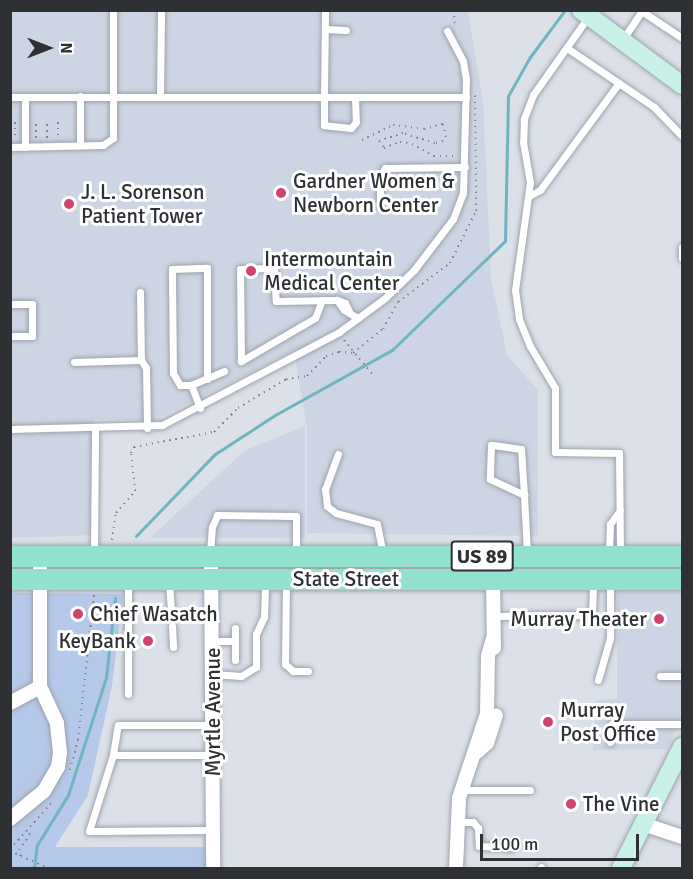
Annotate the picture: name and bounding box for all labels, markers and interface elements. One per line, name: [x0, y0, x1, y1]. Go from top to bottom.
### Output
north arrow: [18, 18, 78, 78]
text: N: [56, 42, 76, 54]
place label: Gardner Women & Newborn Center: [293, 168, 454, 218]
place label: J. L. Sorenson Patient Tower: [81, 179, 204, 229]
marker: Gardner Women & Newborn Center: [274, 186, 288, 200]
marker: J. L. Sorenson Patient Tower: [62, 197, 76, 211]
place label: Intermountain Medical Center: [264, 246, 399, 296]
marker: Intermountain Medical Center: [242, 262, 260, 280]
road number: US 89: [450, 539, 514, 573]
street label: State Street: [293, 566, 399, 592]
place label: Chief Wasatch: [90, 601, 218, 627]
place label: Murray Theater: [510, 606, 647, 632]
marker: Chief Wasatch: [71, 607, 85, 621]
marker: Murray Theater: [652, 612, 666, 626]
place label: KeyBank: [58, 628, 136, 654]
marker: KeyBank: [141, 634, 155, 648]
street label: Myrtle Avenue: [200, 647, 226, 777]
place label: Murray Post Office: [560, 697, 656, 747]
marker: Murray Post Office: [541, 715, 555, 729]
place label: The Vine: [583, 791, 660, 817]
marker: The Vine: [564, 797, 578, 811]
scale bar: [483, 822, 642, 860]
text: 100 m: [491, 833, 538, 855]

